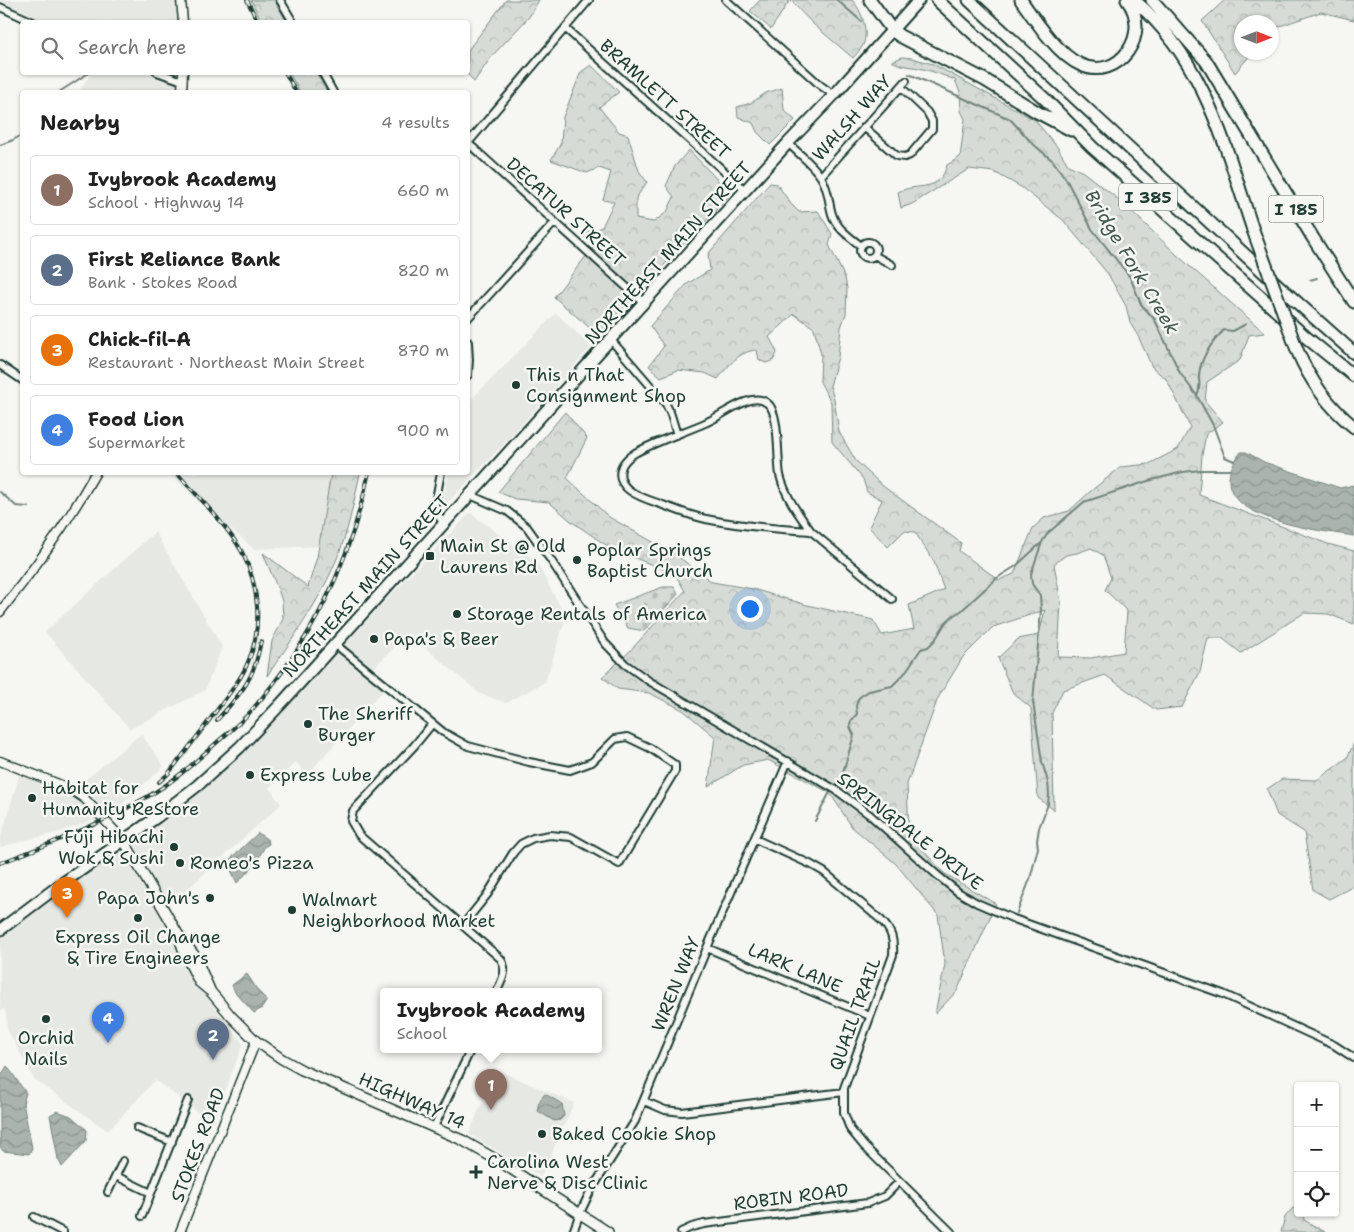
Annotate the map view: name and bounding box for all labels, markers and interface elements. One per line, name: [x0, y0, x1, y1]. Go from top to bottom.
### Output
north arrow: [1234, 15, 1279, 60]
search box: [20, 20, 470, 75]
icon: search: [38, 34, 66, 62]
street label: BRAMLETT STREET: [595, 34, 735, 164]
text: Search here: [78, 35, 187, 60]
street label: WALSH WAY: [807, 70, 897, 166]
text: Nearby: [40, 109, 120, 137]
text: 4 results: [381, 112, 450, 133]
street label: DECATUR STREET: [501, 152, 631, 272]
street label: NORTHEAST MAIN STREET: [579, 156, 757, 350]
text: Ivybrook Academy: [88, 167, 277, 192]
text: 1: [53, 180, 61, 201]
text: 660 m: [397, 180, 449, 201]
road number: I 385: [1119, 183, 1177, 210]
water label: Bridge Fork Creek: [1079, 185, 1185, 339]
text: School · Highway 14: [88, 192, 244, 213]
road number: I 185: [1268, 195, 1324, 222]
text: First Reliance Bank: [88, 247, 281, 272]
text: 2: [51, 260, 63, 281]
text: 820 m: [398, 260, 449, 281]
text: Bank · Stokes Road: [88, 272, 237, 293]
text: Chick-fil-A: [88, 327, 191, 352]
text: 3: [51, 340, 63, 361]
text: 870 m: [398, 340, 449, 361]
text: Restaurant · Northeast Main Street: [88, 352, 365, 373]
place label: This n That Consignment Shop: [526, 363, 686, 408]
marker: This n That Consignment Shop: [510, 379, 522, 391]
text: Food Lion: [88, 407, 184, 432]
text: 4: [51, 420, 63, 441]
text: 900 m: [397, 420, 449, 441]
text: Supermarket: [88, 432, 185, 453]
street label: NORTHEAST MAIN STREET: [277, 489, 455, 683]
place label: Main St @ Old Laurens Rd: [440, 534, 566, 579]
place label: Poplar Springs Baptist Church: [587, 538, 713, 583]
marker: Main St @ Old Laurens Rd: [424, 550, 436, 562]
marker: Poplar Springs Baptist Church: [571, 554, 583, 566]
your location: [737, 596, 763, 622]
place label: Storage Rentals of America: [467, 602, 707, 626]
marker: Storage Rentals of America: [451, 608, 463, 620]
place label: Papa's & Beer: [384, 627, 499, 651]
marker: Papa's & Beer: [368, 633, 380, 645]
place label: The Sheriff Burger: [318, 702, 413, 747]
marker: The Sheriff Burger: [302, 718, 314, 730]
place label: Express Lube: [260, 763, 372, 787]
street label: SPRINGDALE DRIVE: [832, 766, 988, 896]
marker: Express Lube: [244, 769, 256, 781]
place label: Habitat for Humanity ReStore: [42, 776, 199, 821]
marker: Habitat for Humanity ReStore: [26, 792, 38, 804]
place label: Fuji Hibachi Wok & Sushi: [58, 825, 164, 870]
marker: Fuji Hibachi Wok & Sushi: [168, 841, 180, 853]
place label: Romeo's Pizza: [190, 851, 313, 875]
marker: Romeo's Pizza: [174, 857, 186, 869]
pin: 3: [51, 877, 83, 918]
place label: Papa John's: [97, 886, 200, 910]
place label: Walmart Neighborhood Market: [302, 888, 496, 933]
marker: Papa John's: [204, 892, 216, 904]
marker: Walmart Neighborhood Market: [286, 904, 298, 916]
marker: Express Oil Change & Tire Engineers: [132, 912, 144, 924]
place label: Express Oil Change & Tire Engineers: [55, 925, 221, 970]
street label: WREN WAY: [646, 933, 706, 1035]
street label: LARK LANE: [744, 937, 846, 999]
street label: QUAIL TRAIL: [823, 954, 887, 1074]
popup: [380, 988, 602, 1053]
text: Ivybrook Academy: [397, 998, 585, 1023]
pin: 4: [92, 1002, 124, 1043]
marker: Orchid Nails: [40, 1013, 52, 1025]
pin: 2: [197, 1019, 229, 1060]
text: School: [397, 1023, 447, 1044]
place label: Orchid Nails: [18, 1026, 74, 1071]
street label: HIGHWAY 14: [355, 1067, 469, 1135]
pin: 1: [475, 1069, 507, 1110]
map controls: [1294, 1082, 1339, 1217]
button: +: [1294, 1082, 1339, 1127]
street label: STOKES ROAD: [165, 1084, 231, 1206]
place label: Baked Cookie Shop: [552, 1122, 716, 1146]
button: −: [1294, 1127, 1339, 1172]
marker: Baked Cookie Shop: [536, 1128, 548, 1140]
place label: Carolina West Nerve & Disc Clinic: [487, 1150, 648, 1195]
marker: Carolina West Nerve & Disc Clinic: [469, 1165, 483, 1179]
button: locate: [1294, 1172, 1339, 1217]
street label: ROBIN ROAD: [732, 1178, 850, 1216]

